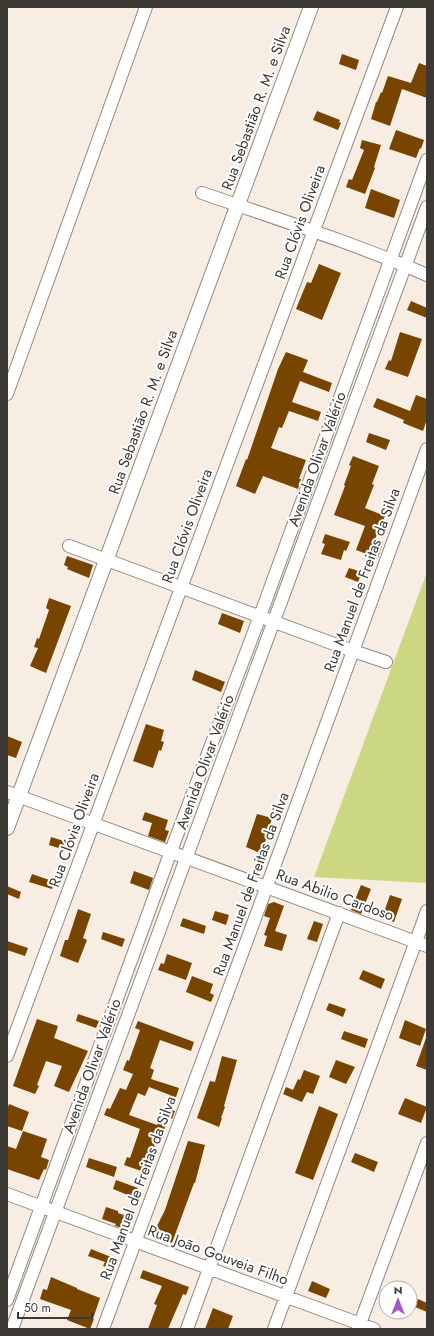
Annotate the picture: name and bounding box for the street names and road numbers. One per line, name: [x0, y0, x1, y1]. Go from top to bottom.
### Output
street label: Rua Sebastião R. M. e Silva: [216, 23, 296, 193]
street label: Rua Clóvis Oliveira: [269, 162, 331, 282]
street label: Rua Sebastião R. M. e Silva: [103, 327, 183, 497]
street label: Avenida Olivar Valério: [282, 389, 352, 529]
street label: Rua Clóvis Oliveira: [156, 466, 218, 586]
street label: Rua Manuel de Freitas da Silva: [318, 485, 406, 675]
street label: Avenida Olivar Valério: [170, 692, 240, 832]
street label: Rua Clóvis Oliveira: [43, 770, 105, 890]
street label: Rua Manuel de Freitas da Silva: [207, 789, 295, 979]
street label: Rua Abilio Cardoso: [273, 863, 397, 927]
street label: Avenida Olivar Valério: [57, 996, 127, 1136]
street label: Rua Manuel de Freitas da Silva: [94, 1093, 182, 1283]
street label: Rua João Gouveia Filho: [145, 1219, 291, 1291]

